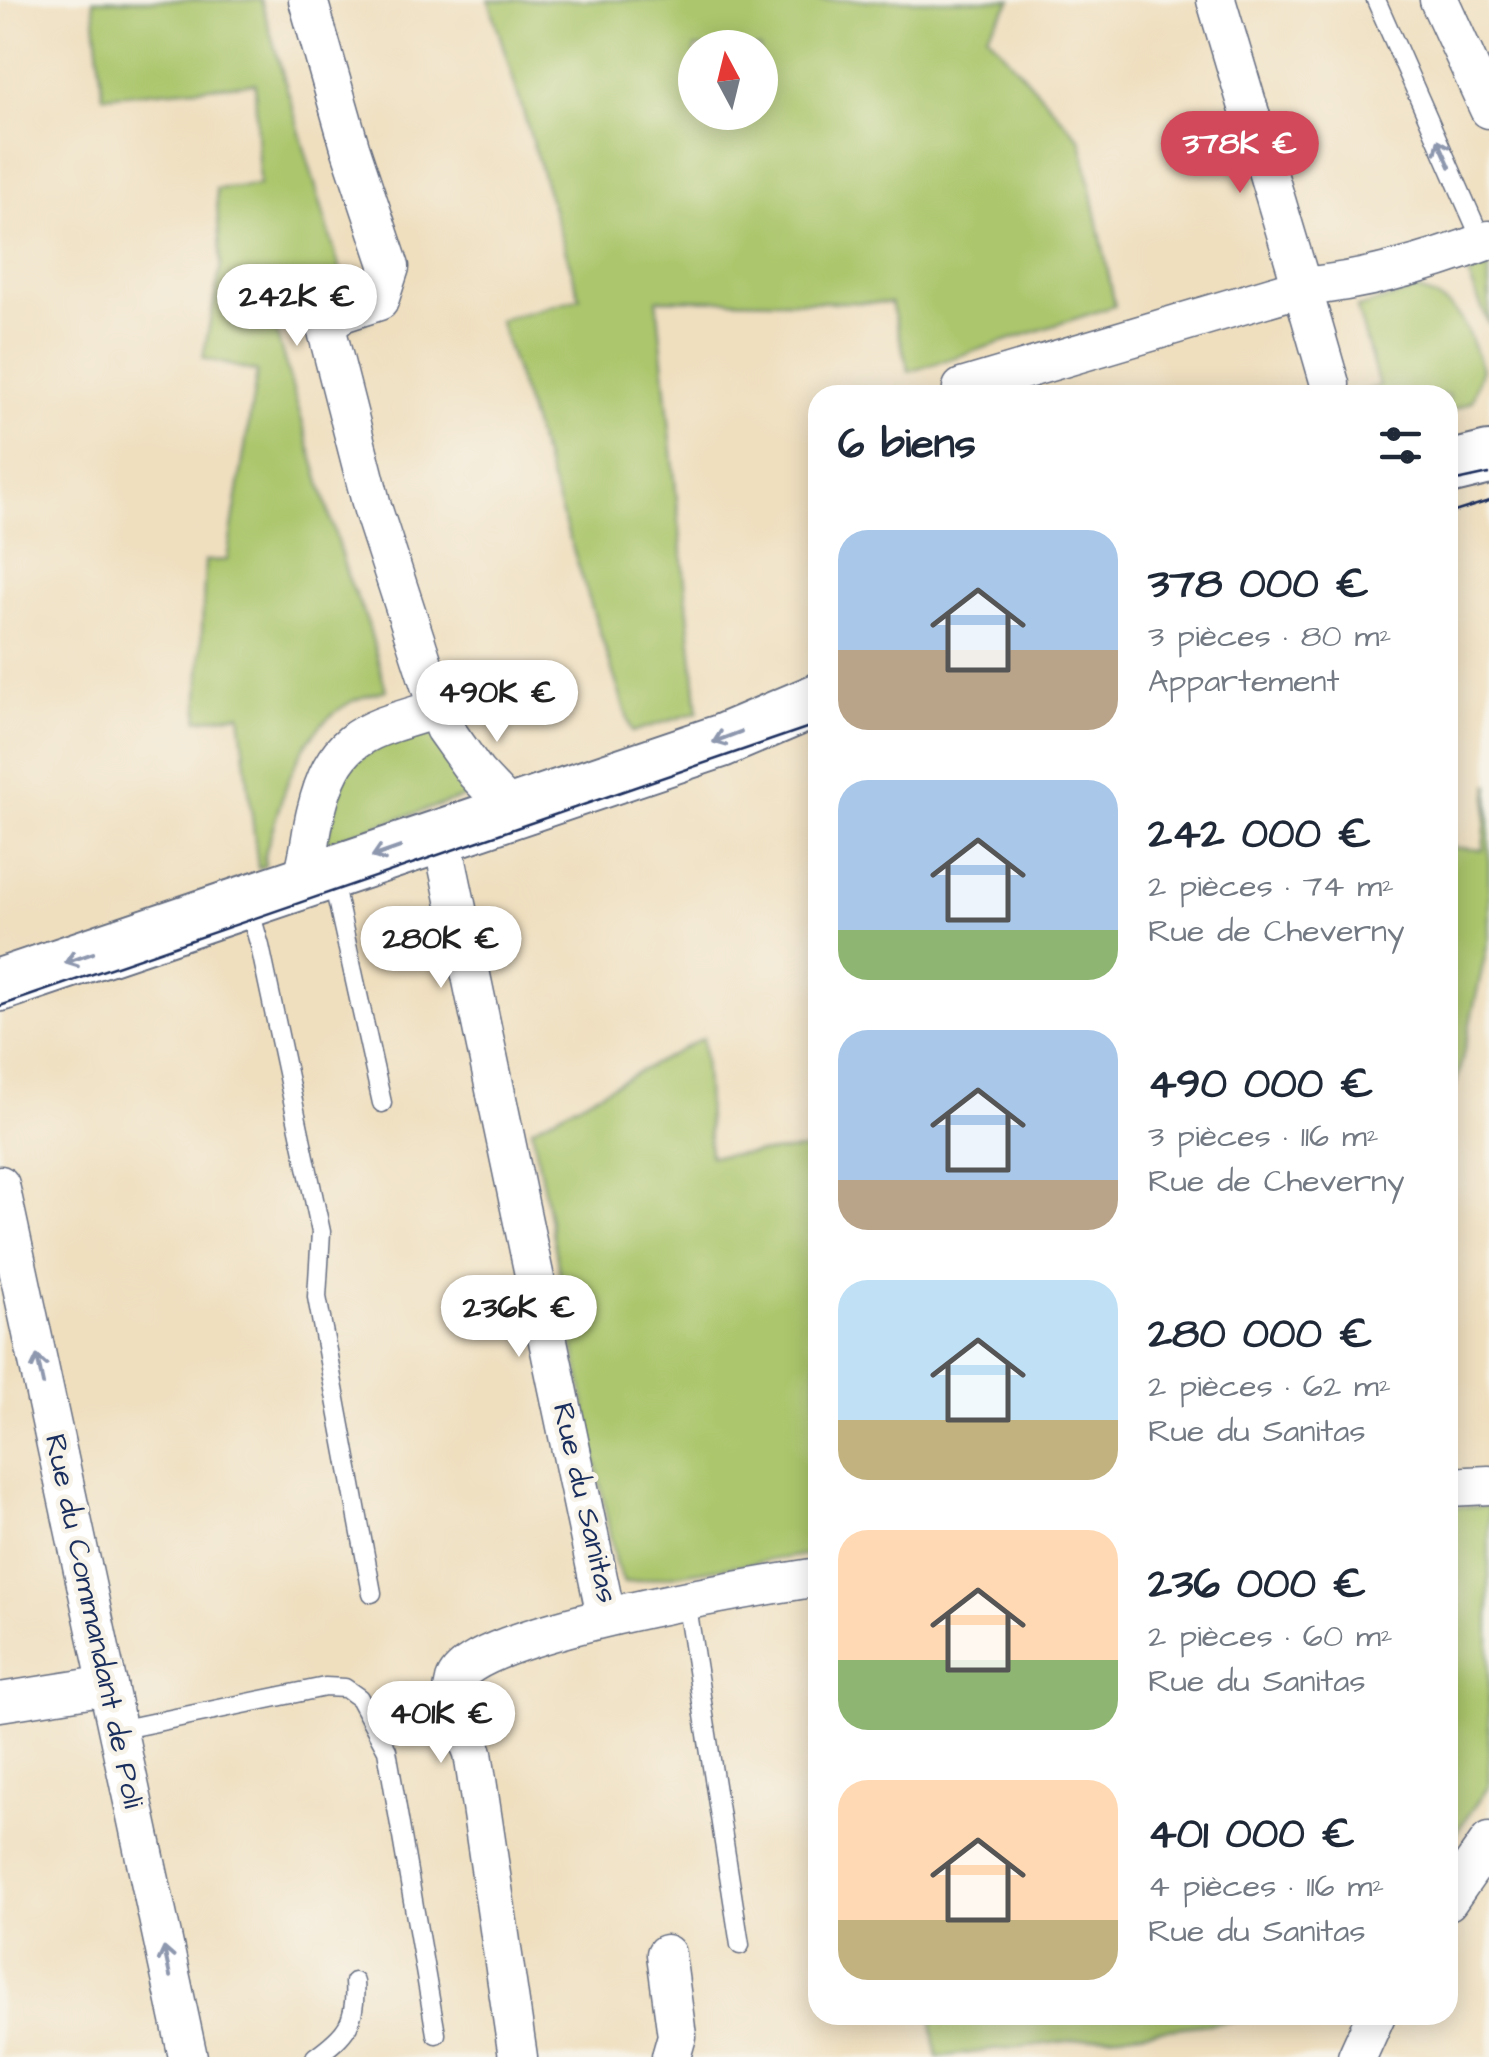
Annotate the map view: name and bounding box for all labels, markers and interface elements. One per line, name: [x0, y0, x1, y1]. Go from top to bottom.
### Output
north arrow: [678, 30, 778, 130]
map controls: [678, 30, 778, 130]
pin: 378K €: [1159, 111, 1321, 196]
text: 378K €: [1183, 121, 1297, 166]
one-way arrow: [1434, 138, 1452, 169]
pin: 242K €: [216, 264, 378, 349]
text: 242K €: [239, 274, 355, 319]
text: 6 biens: [838, 416, 976, 474]
icon: filters: [1373, 418, 1428, 473]
text: 378 000 €: [1148, 556, 1369, 614]
icon: home: [918, 570, 1038, 690]
text: 3 pièces · 80 m²: [1148, 614, 1391, 659]
text: Appartement: [1148, 659, 1339, 704]
pin: 490K €: [416, 660, 578, 745]
text: 490K €: [438, 670, 556, 715]
one-way arrow: [713, 730, 743, 748]
text: 242 000 €: [1148, 806, 1371, 864]
icon: home: [918, 820, 1038, 940]
one-way arrow: [372, 844, 403, 862]
text: 2 pièces · 74 m²: [1148, 864, 1394, 909]
pin: 280K €: [360, 906, 522, 991]
text: Rue de Cheverny: [1148, 909, 1405, 954]
text: 280K €: [383, 916, 499, 961]
one-way arrow: [63, 950, 95, 968]
text: 490 000 €: [1148, 1056, 1374, 1114]
icon: home: [918, 1070, 1038, 1190]
text: 3 pièces · 116 m²: [1148, 1114, 1379, 1159]
text: Rue de Cheverny: [1148, 1159, 1405, 1204]
pin: 236K €: [438, 1275, 600, 1360]
text: 236K €: [463, 1285, 575, 1330]
text: 280 000 €: [1148, 1306, 1372, 1364]
icon: home: [918, 1320, 1038, 1440]
one-way arrow: [30, 1355, 48, 1387]
text: 2 pièces · 62 m²: [1148, 1364, 1391, 1409]
street label: Rue du Sanitas: [542, 1399, 628, 1607]
text: Rue du Sanitas: [1148, 1409, 1366, 1454]
street label: Rue du Commandant de Poli: [34, 1430, 154, 1812]
text: 236 000 €: [1148, 1556, 1366, 1614]
icon: home: [918, 1570, 1038, 1690]
text: 2 pièces · 60 m²: [1148, 1614, 1393, 1659]
text: Rue du Sanitas: [1148, 1659, 1366, 1704]
pin: 401K €: [360, 1681, 522, 1766]
text: 401K €: [389, 1691, 493, 1736]
text: 401 000 €: [1148, 1806, 1355, 1864]
icon: home: [918, 1820, 1038, 1940]
text: 4 pièces · 116 m²: [1148, 1864, 1384, 1909]
text: Rue du Sanitas: [1148, 1909, 1366, 1954]
one-way arrow: [157, 1947, 176, 1979]

